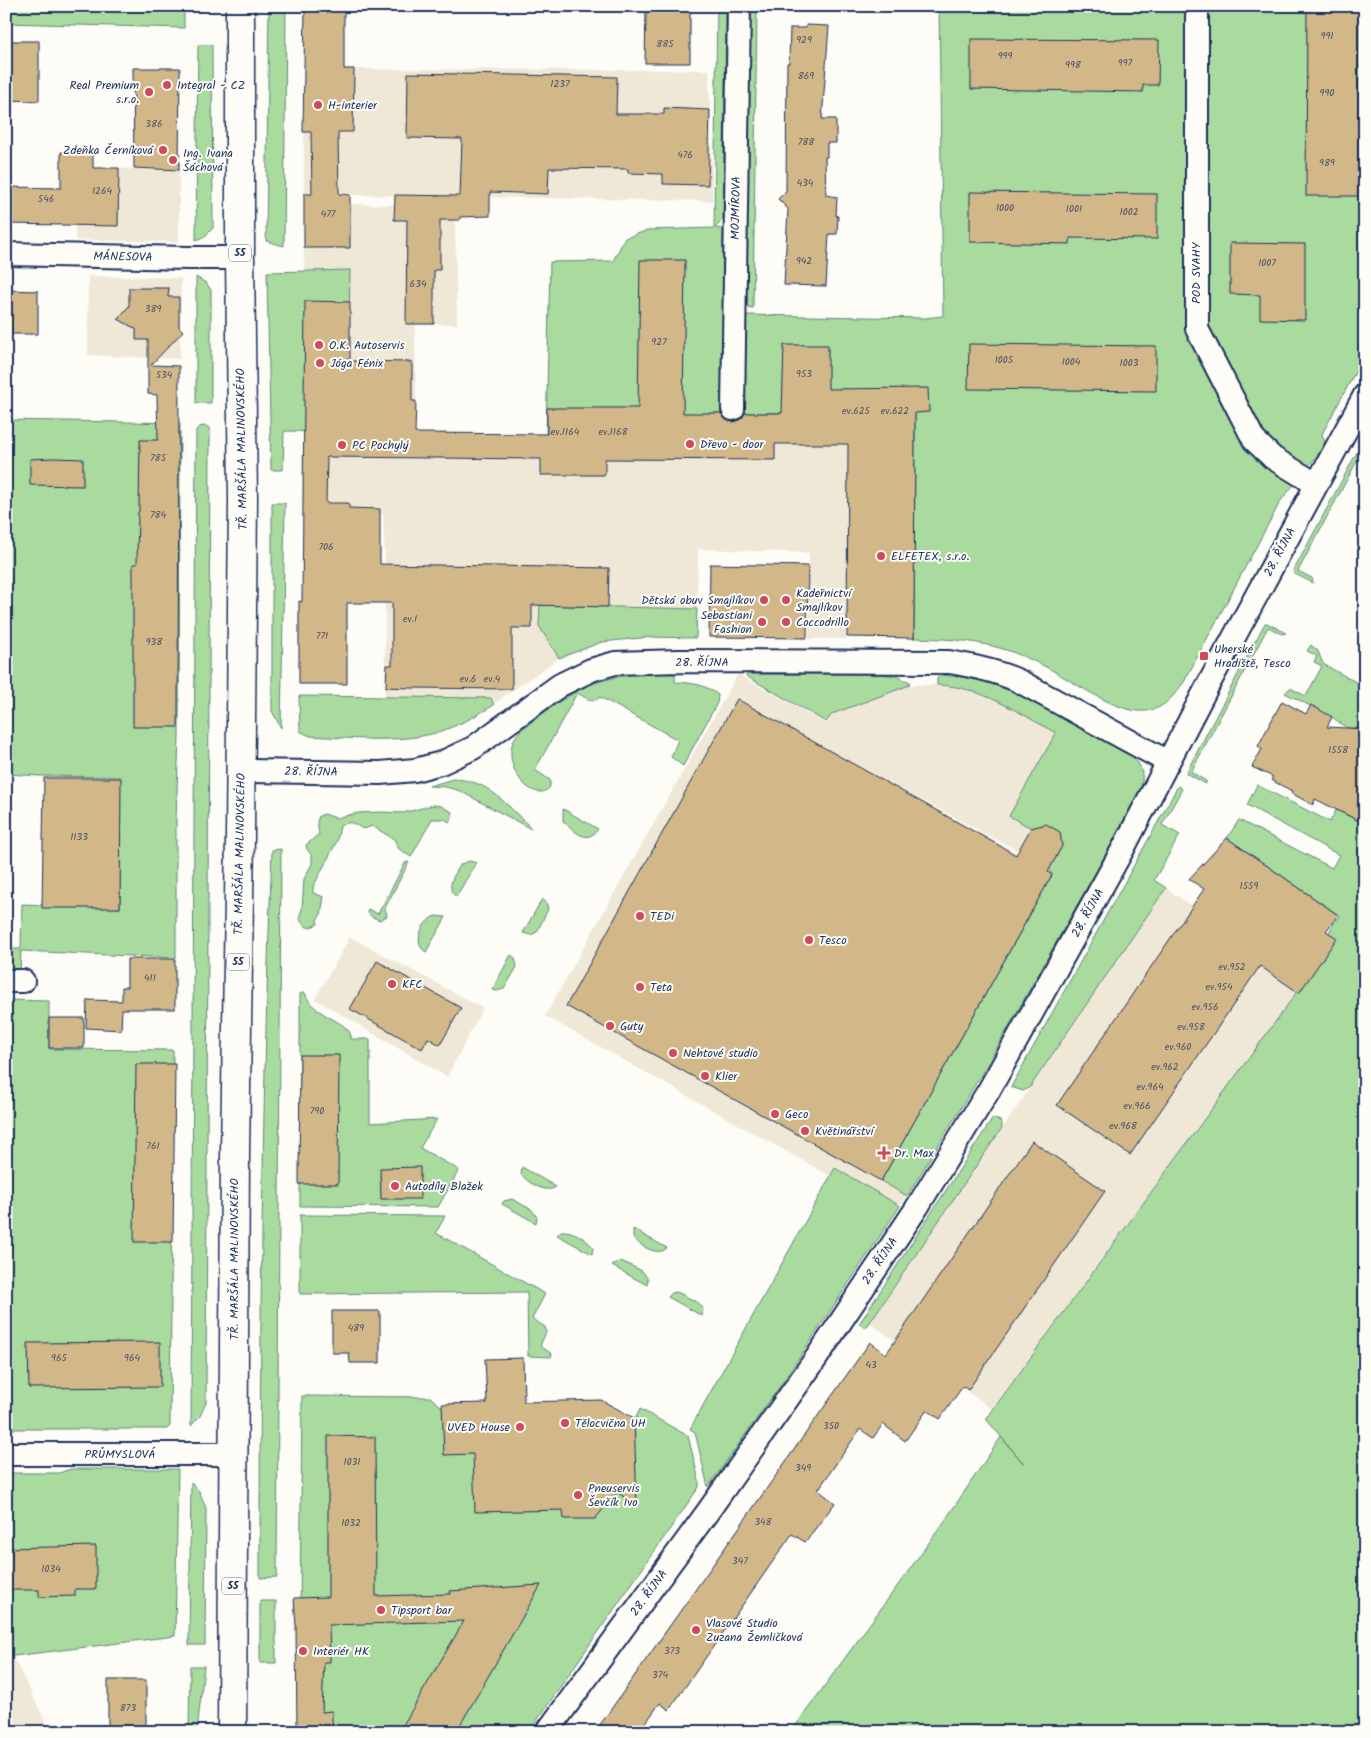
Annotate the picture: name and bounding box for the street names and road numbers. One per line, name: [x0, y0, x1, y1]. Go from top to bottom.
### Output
street label: MOJMÍROVA: [726, 176, 746, 240]
street label: POD SVAHY: [1187, 241, 1206, 304]
road number: 55: [229, 244, 251, 262]
street label: MÁNESOVA: [93, 247, 153, 267]
street label: TŘ. MARŠÁLA MALINOVSKÉHO: [231, 367, 253, 530]
street label: 28. ŘÍJNA: [1259, 524, 1301, 580]
street label: 28. ŘÍJNA: [675, 653, 729, 672]
street label: 28. ŘÍJNA: [284, 762, 338, 782]
street label: TŘ. MARŠÁLA MALINOVSKÉHO: [229, 772, 251, 935]
street label: 28. ŘÍJNA: [1067, 885, 1109, 941]
road number: 55: [227, 954, 249, 970]
street label: TŘ. MARŠÁLA MALINOVSKÉHO: [225, 1177, 244, 1340]
street label: 28. ŘÍJNA: [857, 1234, 903, 1288]
street label: PRŮMYSLOVÁ: [85, 1445, 155, 1464]
street label: 28. ŘÍJNA: [626, 1566, 672, 1620]
road number: 55: [222, 1578, 244, 1594]

